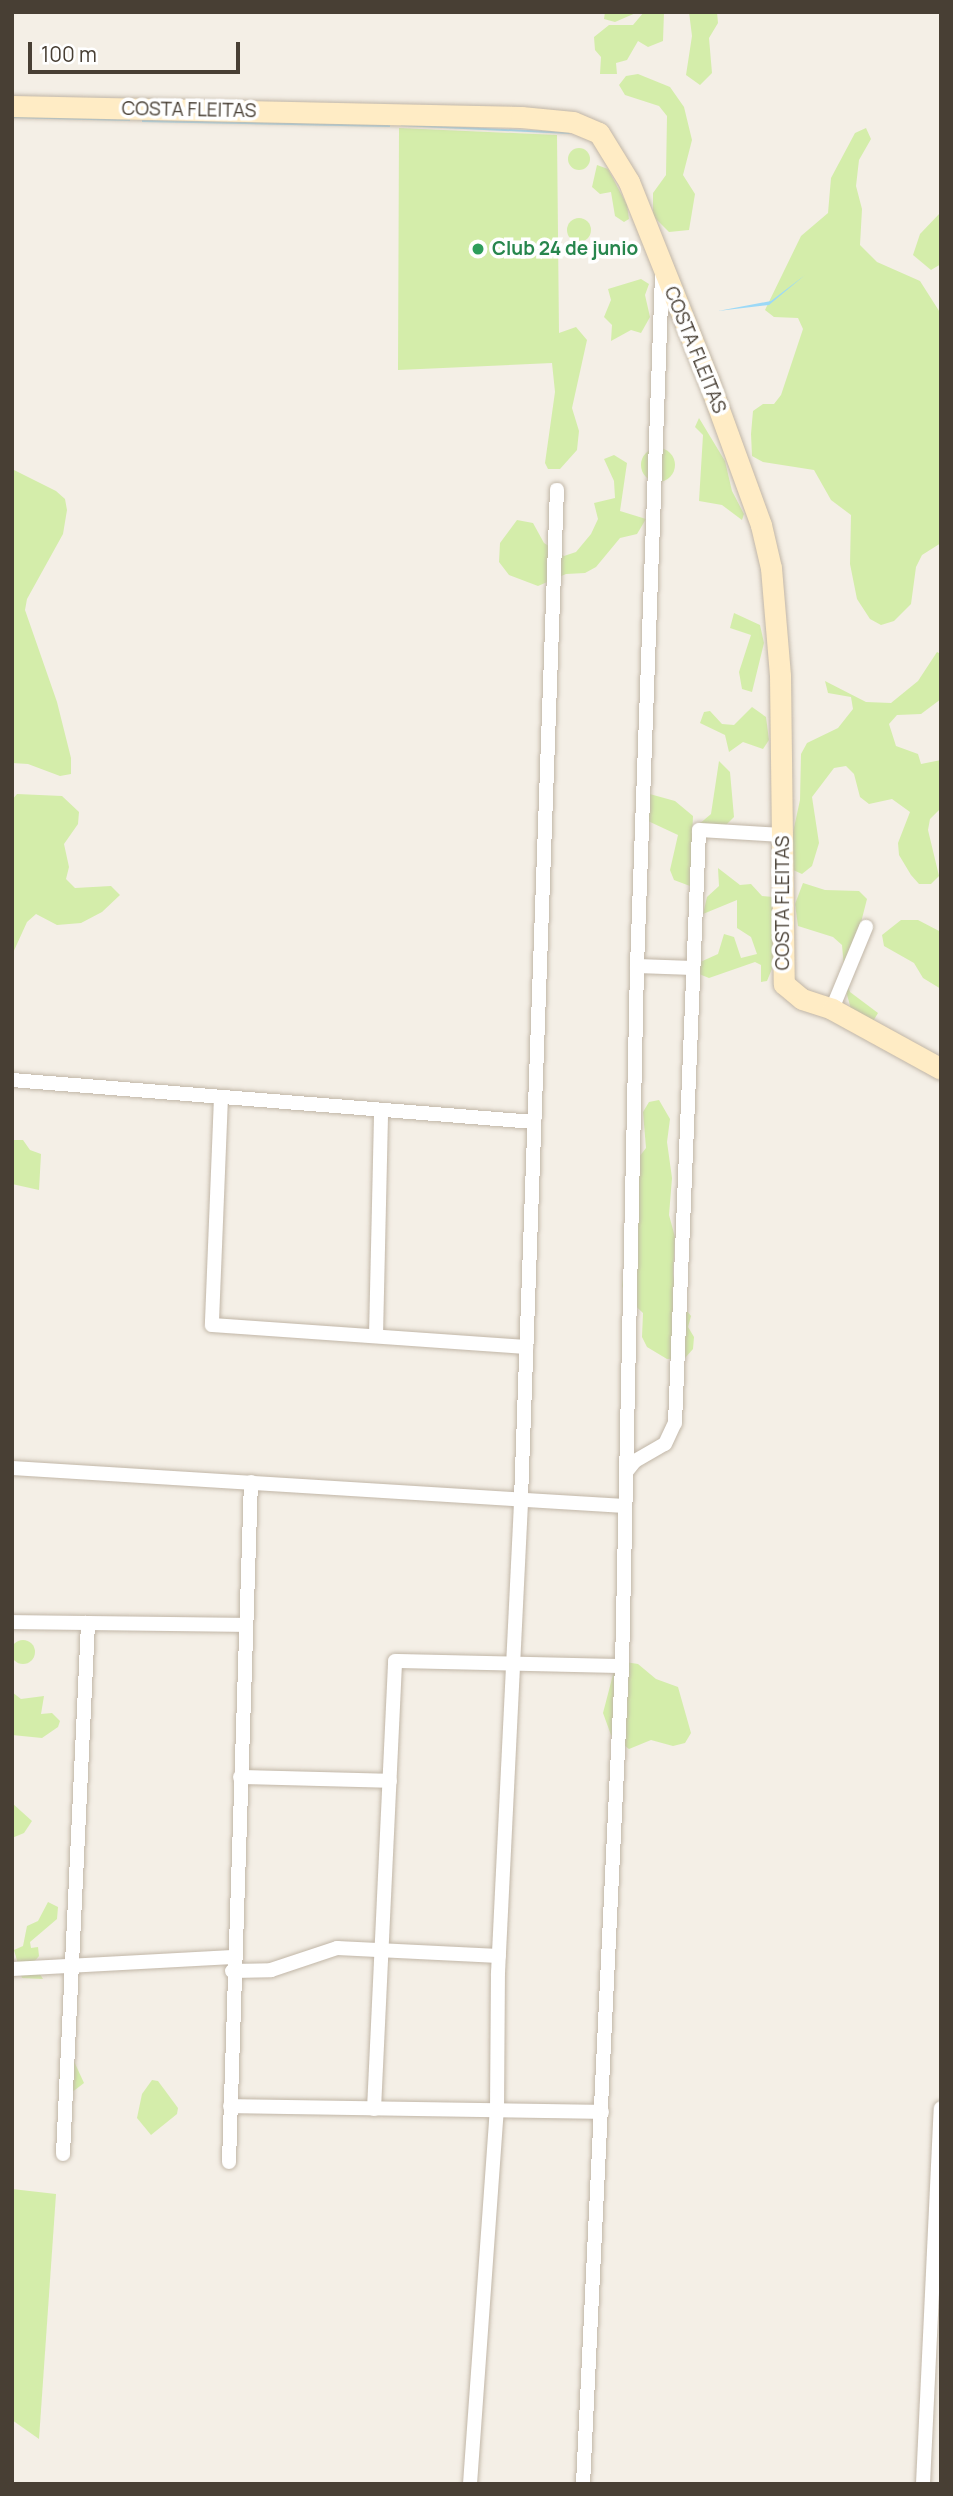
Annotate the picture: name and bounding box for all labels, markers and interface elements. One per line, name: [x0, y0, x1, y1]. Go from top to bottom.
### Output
scale bar: [32, 28, 243, 72]
text: 100 m: [41, 40, 97, 68]
street label: COSTA FLEITAS: [121, 97, 257, 123]
place label: Club 24 de junio: [492, 238, 638, 260]
marker: Club 24 de junio: [470, 241, 486, 257]
street label: COSTA FLEITAS: [659, 283, 731, 417]
street label: COSTA FLEITAS: [772, 836, 794, 970]

